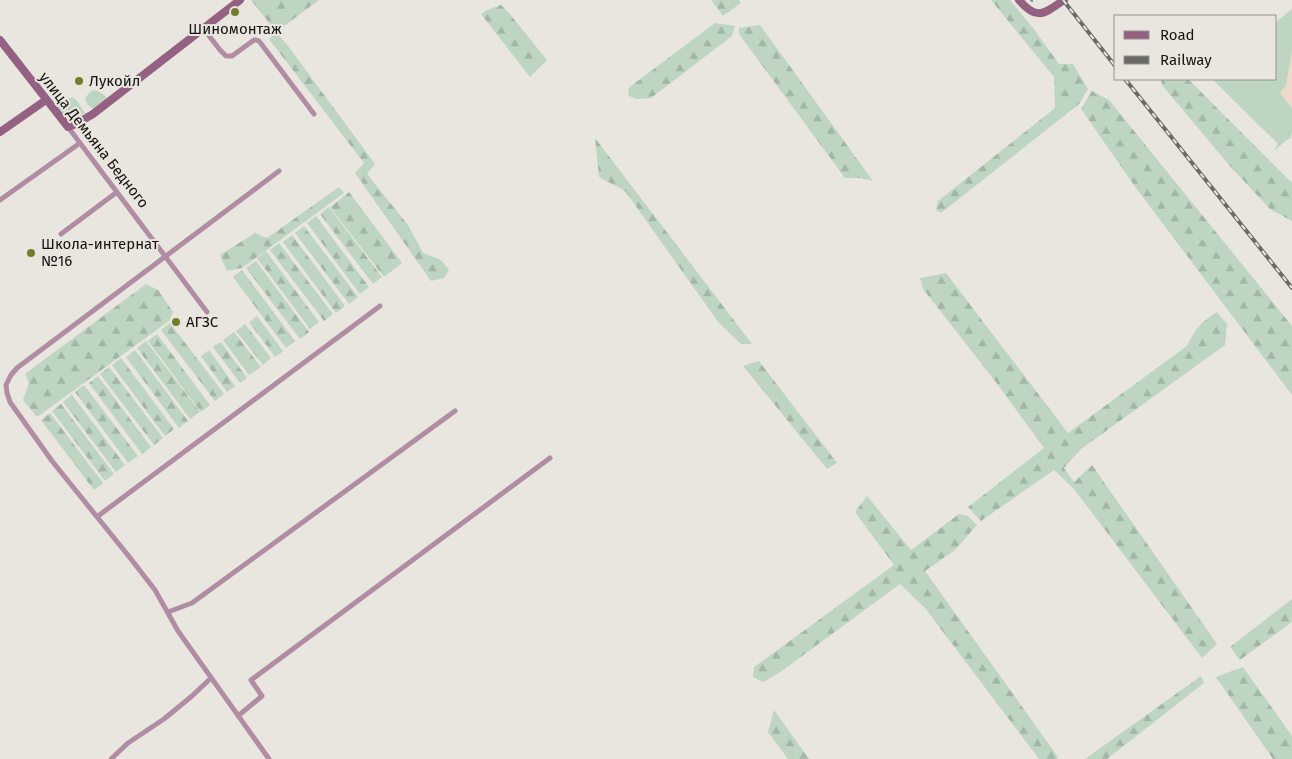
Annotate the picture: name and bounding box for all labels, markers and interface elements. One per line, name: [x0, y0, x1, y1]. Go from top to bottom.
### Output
marker: Шиномонтаж: [229, 6, 241, 18]
legend: [1114, 15, 1277, 80]
place label: Шиномонтаж: [188, 20, 282, 38]
text: Road: [1160, 26, 1195, 44]
text: Railway: [1160, 51, 1212, 69]
street label: улица Демьяна Бедного: [35, 68, 153, 212]
place label: Лукойл: [89, 72, 140, 90]
marker: Лукойл: [73, 75, 85, 87]
place label: Школа-интернат №16: [41, 235, 159, 270]
marker: Школа-интернат №16: [25, 247, 37, 259]
place label: АГЗС: [186, 313, 219, 331]
marker: АГЗС: [170, 316, 182, 328]

